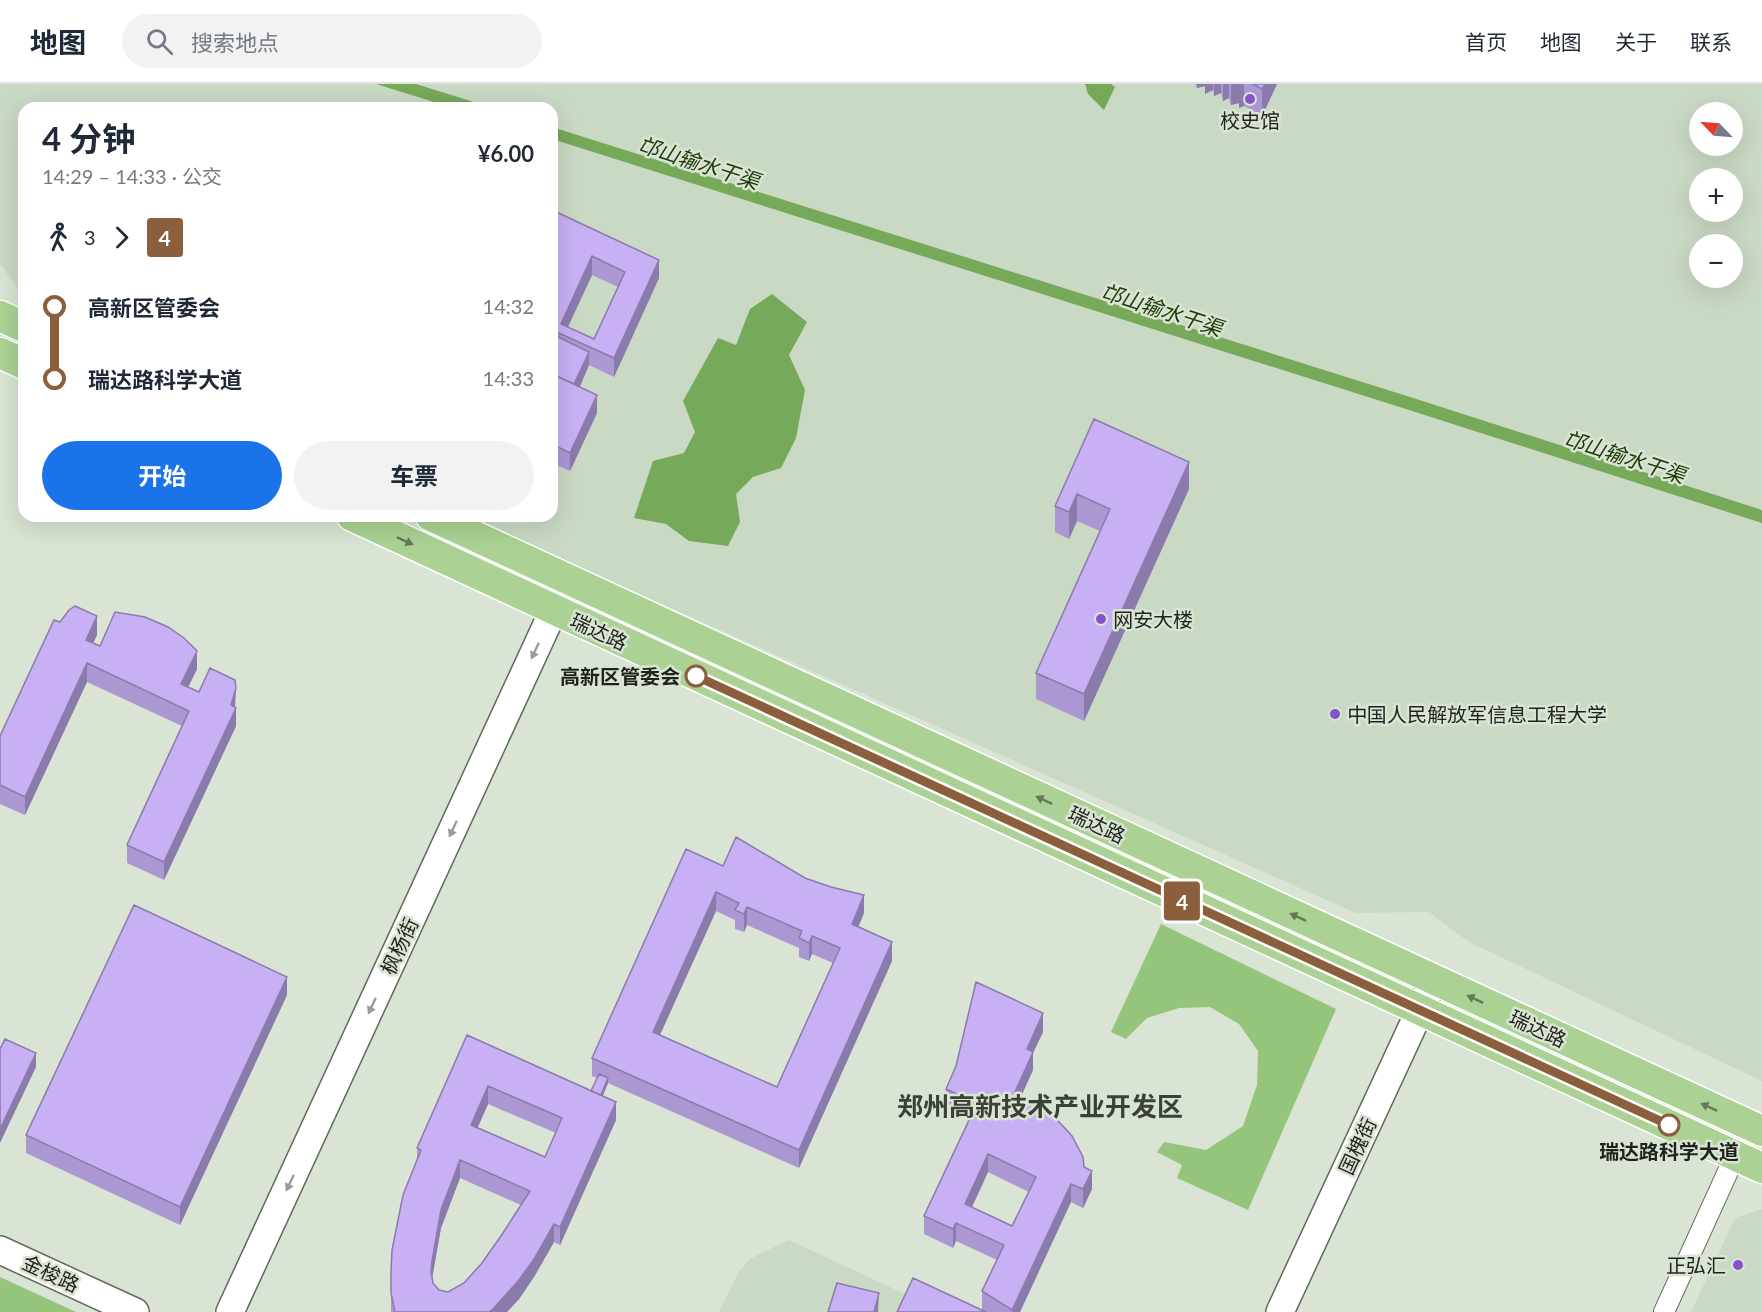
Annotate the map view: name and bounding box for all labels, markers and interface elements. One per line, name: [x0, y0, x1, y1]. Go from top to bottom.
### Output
search box: [122, 14, 542, 68]
text: 地图: [30, 25, 86, 59]
icon: search: [143, 25, 176, 58]
text: 搜索地点: [191, 29, 279, 56]
text: 首页: [1465, 29, 1507, 54]
text: 地图: [1540, 29, 1582, 54]
text: 关于: [1615, 29, 1657, 54]
text: 联系: [1690, 29, 1732, 54]
marker: 校史馆: [1243, 92, 1257, 106]
north arrow: [1689, 102, 1743, 156]
map controls: [1689, 102, 1743, 288]
place label: 校史馆: [1220, 108, 1280, 132]
text: 4 分钟: [42, 118, 135, 158]
water label: 邙山输水干渠: [635, 131, 766, 194]
text: ¥6.00: [478, 140, 534, 167]
text: 14:29 – 14:33 · 公交: [42, 164, 222, 188]
button: +: [1689, 168, 1743, 222]
icon: walk: [42, 221, 75, 254]
icon: forward: [105, 221, 138, 254]
text: 3: [84, 225, 96, 249]
text: 4: [159, 225, 171, 250]
button: −: [1689, 234, 1743, 288]
water label: 邙山输水干渠: [1098, 278, 1229, 341]
text: 高新区管委会: [88, 294, 220, 321]
text: 14:32: [483, 294, 534, 318]
text: 瑞达路科学大道: [88, 366, 242, 393]
text: 14:33: [483, 366, 534, 390]
water label: 邙山输水干渠: [1561, 425, 1692, 488]
button: 开始: [42, 441, 282, 510]
button: 车票: [294, 441, 534, 510]
one-way arrow: [396, 536, 413, 545]
street label: 瑞达路: [567, 607, 631, 655]
place label: 网安大楼: [1113, 607, 1193, 631]
marker: 网安大楼: [1094, 612, 1108, 626]
one-way arrow: [530, 643, 539, 660]
place label: 高新区管委会: [560, 664, 680, 688]
marker: 高新区管委会: [685, 665, 707, 687]
place label: 中国人民解放军信息工程大学: [1347, 702, 1607, 726]
marker: 中国人民解放军信息工程大学: [1328, 707, 1342, 721]
one-way arrow: [1036, 795, 1053, 804]
street label: 瑞达路: [1065, 800, 1129, 848]
one-way arrow: [448, 820, 458, 838]
line badge: 4: [1162, 882, 1202, 920]
text: 4: [1176, 889, 1188, 914]
one-way arrow: [1288, 912, 1306, 922]
street label: 枫杨街: [375, 914, 423, 978]
one-way arrow: [1466, 994, 1483, 1003]
one-way arrow: [367, 997, 376, 1014]
street label: 瑞达路: [1506, 1004, 1570, 1052]
district label: 郑州高新技术产业开发区: [897, 1090, 1183, 1122]
one-way arrow: [1699, 1102, 1717, 1112]
street label: 国槐街: [1333, 1114, 1381, 1178]
marker: 瑞达路科学大道: [1658, 1114, 1680, 1136]
place label: 瑞达路科学大道: [1599, 1139, 1739, 1163]
one-way arrow: [285, 1174, 295, 1192]
street label: 金梭路: [19, 1249, 83, 1297]
place label: 正弘汇: [1666, 1253, 1726, 1277]
marker: 正弘汇: [1731, 1258, 1745, 1272]

